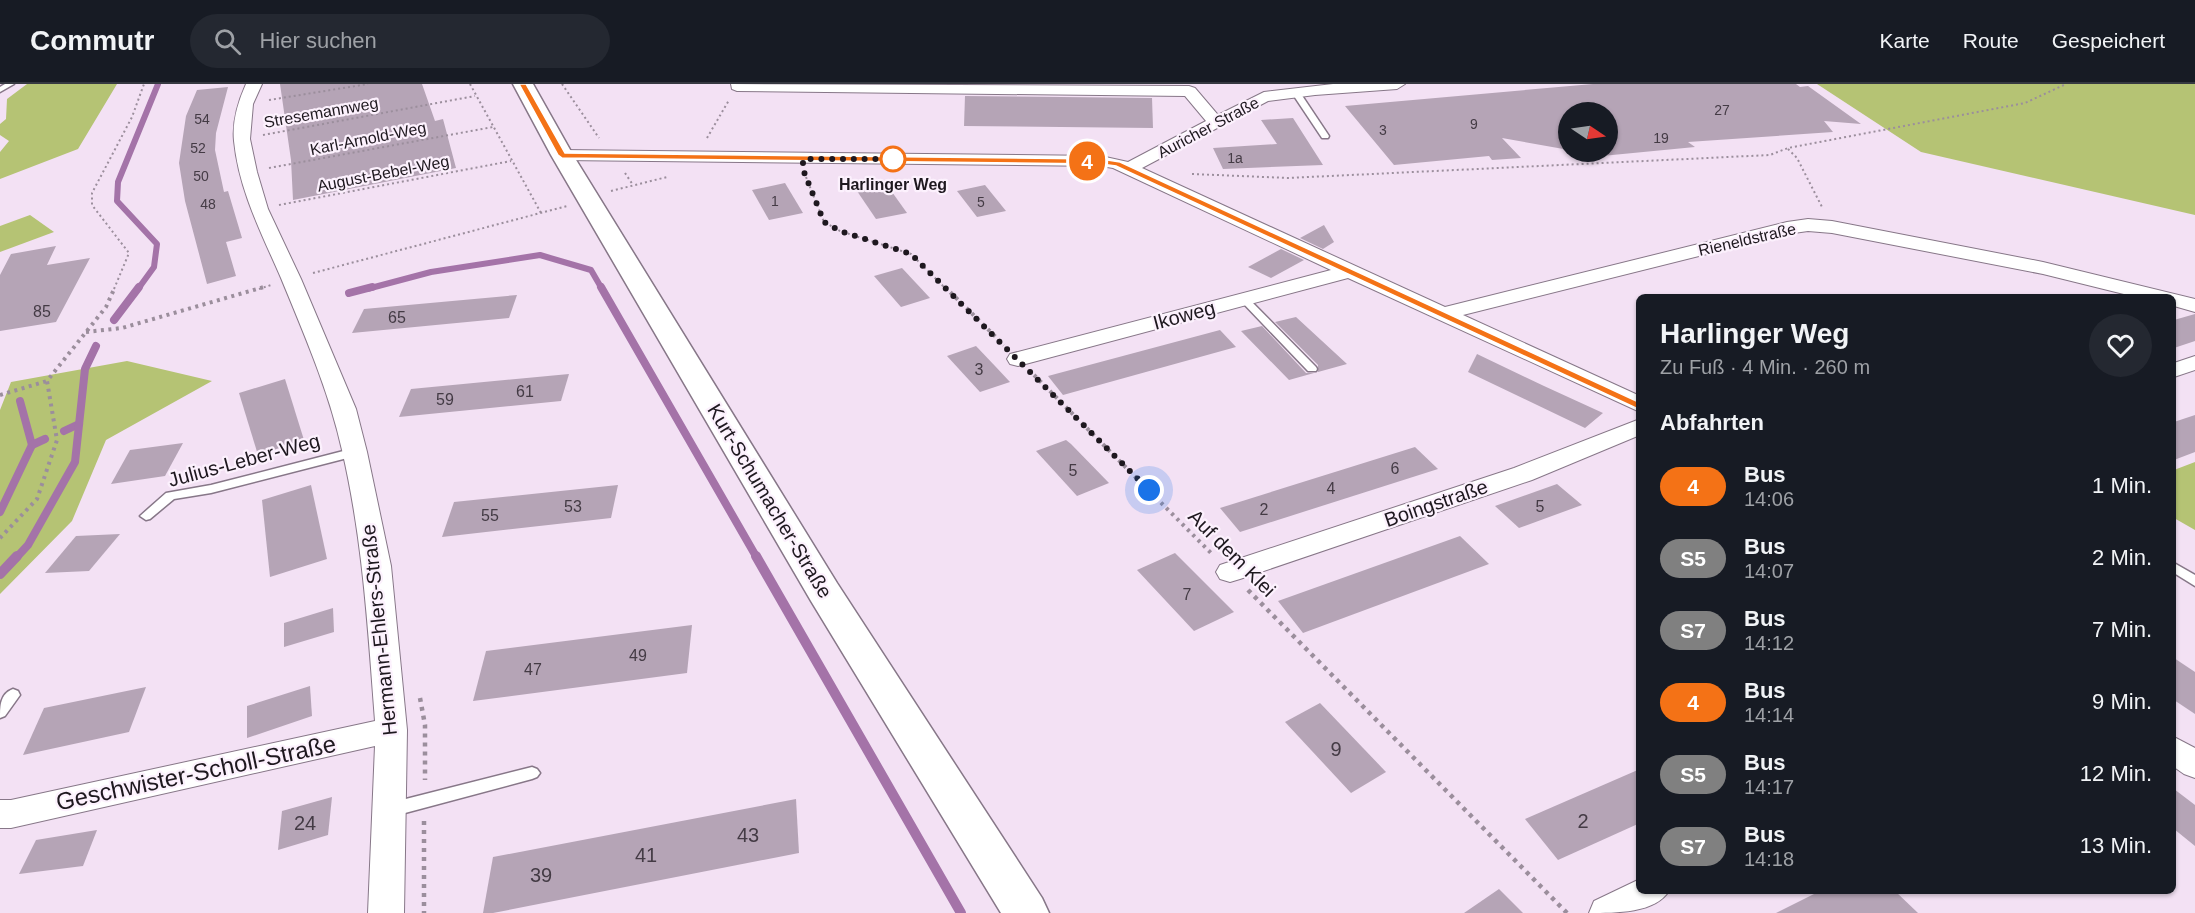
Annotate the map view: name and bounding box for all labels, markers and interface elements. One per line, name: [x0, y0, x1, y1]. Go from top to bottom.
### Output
search box: [190, 14, 610, 68]
text: Commutr: [30, 25, 154, 56]
icon: search: [211, 25, 244, 58]
text: Hier suchen: [259, 28, 377, 53]
text: Karte: [1880, 29, 1930, 52]
text: Route: [1963, 29, 2019, 52]
text: Gespeichert: [2052, 29, 2165, 52]
street label: Stresemannweg: [263, 94, 379, 131]
street label: Auricher Straße: [1155, 94, 1262, 161]
north arrow: [1558, 102, 1618, 162]
map controls: [1558, 102, 1618, 162]
house number: 27: [1714, 102, 1730, 118]
house number: 54: [194, 111, 210, 127]
house number: 9: [1470, 116, 1478, 132]
street label: Karl-Arnold-Weg: [309, 119, 428, 158]
house number: 3: [1379, 122, 1387, 138]
house number: 19: [1653, 130, 1669, 146]
house number: 52: [190, 140, 206, 156]
line badge: 4: [1068, 142, 1106, 181]
marker: Harlinger Weg: [880, 146, 906, 172]
text: 4: [1081, 150, 1093, 173]
house number: 1a: [1227, 150, 1243, 166]
street label: August-Bebel-Weg: [316, 152, 450, 195]
house number: 50: [193, 168, 209, 184]
place label: Harlinger Weg: [839, 176, 947, 193]
house number: 1: [771, 193, 779, 209]
house number: 5: [977, 194, 985, 210]
house number: 48: [200, 196, 216, 212]
street label: Rieneldstraße: [1697, 220, 1798, 259]
street label: Ikoweg: [1151, 296, 1217, 334]
house number: 85: [33, 303, 51, 320]
house number: 65: [388, 309, 406, 326]
button: heart: [2089, 314, 2152, 377]
text: Harlinger Weg: [1660, 318, 1849, 349]
text: Zu Fuß · 4 Min. · 260 m: [1660, 356, 1870, 378]
house number: 3: [975, 361, 984, 378]
house number: 61: [516, 383, 534, 400]
house number: 59: [436, 391, 454, 408]
street label: Kurt-Schumacher-Straße: [703, 400, 837, 602]
text: Abfahrten: [1660, 410, 1764, 435]
street label: Julius-Leber-Weg: [166, 429, 322, 491]
house number: 6: [1391, 460, 1400, 477]
house number: 5: [1069, 462, 1078, 479]
text: Bus: [1744, 462, 1786, 487]
text: 1 Min.: [2092, 473, 2152, 498]
your location: [1134, 475, 1164, 505]
street label: Boingstraße: [1381, 475, 1491, 531]
text: 4: [1687, 475, 1699, 498]
house number: 4: [1327, 480, 1336, 497]
text: 14:06: [1744, 488, 1794, 510]
house number: 53: [564, 498, 582, 515]
house number: 5: [1536, 498, 1545, 515]
house number: 2: [1260, 501, 1269, 518]
street label: Auf dem Klei: [1184, 505, 1280, 601]
house number: 55: [481, 507, 499, 524]
street label: Hermann-Ehlers-Straße: [357, 523, 401, 737]
text: Bus: [1744, 534, 1786, 559]
text: 2 Min.: [2092, 545, 2152, 570]
text: S5: [1680, 547, 1706, 570]
text: 14:07: [1744, 560, 1794, 582]
house number: 7: [1183, 586, 1192, 603]
text: Bus: [1744, 606, 1786, 631]
text: 7 Min.: [2092, 617, 2152, 642]
text: S7: [1680, 619, 1706, 642]
text: 14:12: [1744, 632, 1794, 654]
house number: 49: [629, 647, 647, 664]
house number: 47: [524, 661, 542, 678]
text: Bus: [1744, 678, 1786, 703]
text: 9 Min.: [2092, 689, 2152, 714]
text: 4: [1687, 691, 1699, 714]
text: 14:14: [1744, 704, 1794, 726]
street label: Geschwister-Scholl-Straße: [53, 730, 338, 815]
house number: 9: [1330, 738, 1342, 760]
text: Bus: [1744, 750, 1786, 775]
text: 12 Min.: [2080, 761, 2152, 786]
text: S5: [1680, 763, 1706, 786]
text: 14:17: [1744, 776, 1794, 798]
house number: 2: [1577, 810, 1589, 832]
house number: 24: [294, 812, 316, 834]
text: Bus: [1744, 822, 1786, 847]
house number: 43: [737, 824, 759, 846]
text: 13 Min.: [2080, 833, 2152, 858]
text: S7: [1680, 835, 1706, 858]
house number: 41: [635, 844, 657, 866]
text: 14:18: [1744, 848, 1794, 870]
house number: 39: [530, 864, 552, 886]

